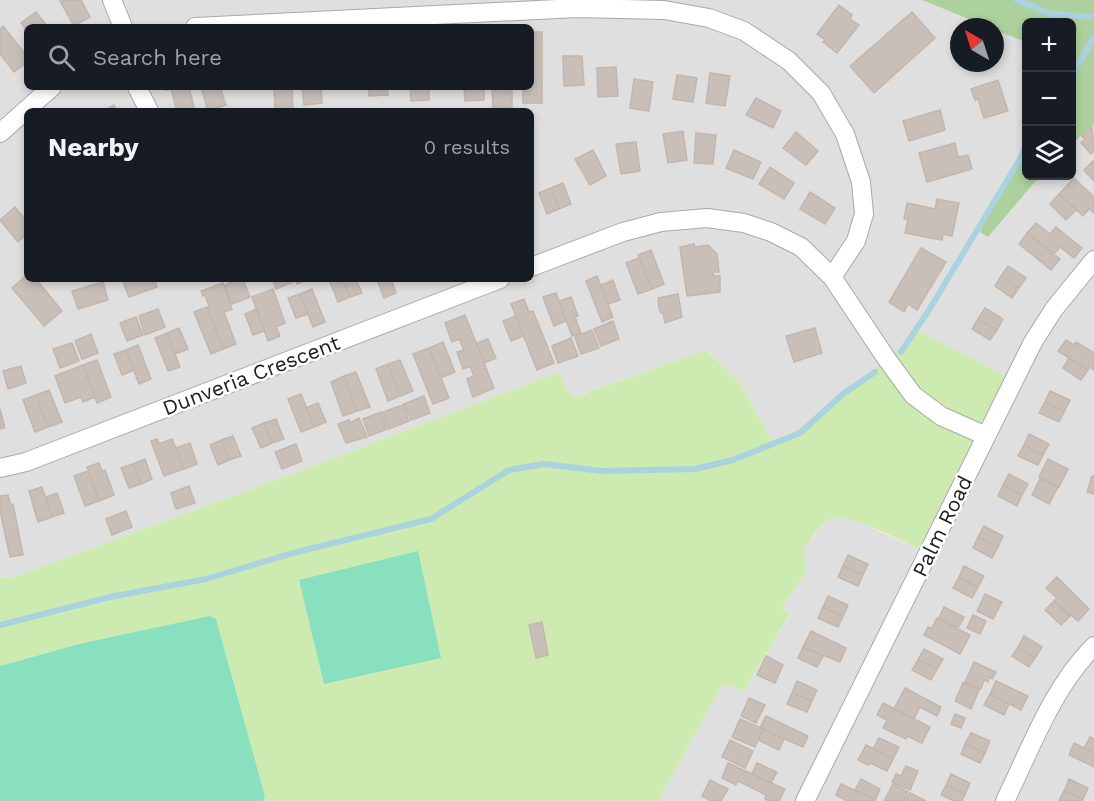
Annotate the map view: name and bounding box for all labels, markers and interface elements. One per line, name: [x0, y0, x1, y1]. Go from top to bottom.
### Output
north arrow: [950, 18, 1004, 72]
map controls: [1022, 18, 1076, 180]
button: +: [1022, 18, 1076, 72]
search box: [24, 24, 534, 90]
icon: search: [45, 41, 78, 74]
text: Search here: [93, 45, 222, 70]
button: −: [1022, 72, 1076, 126]
button: layers: [1022, 126, 1076, 180]
text: Nearby: [48, 132, 139, 162]
text: 0 results: [424, 135, 510, 159]
street label: Dunveria Crescent: [159, 330, 343, 420]
street label: Palm Road: [907, 471, 977, 581]

